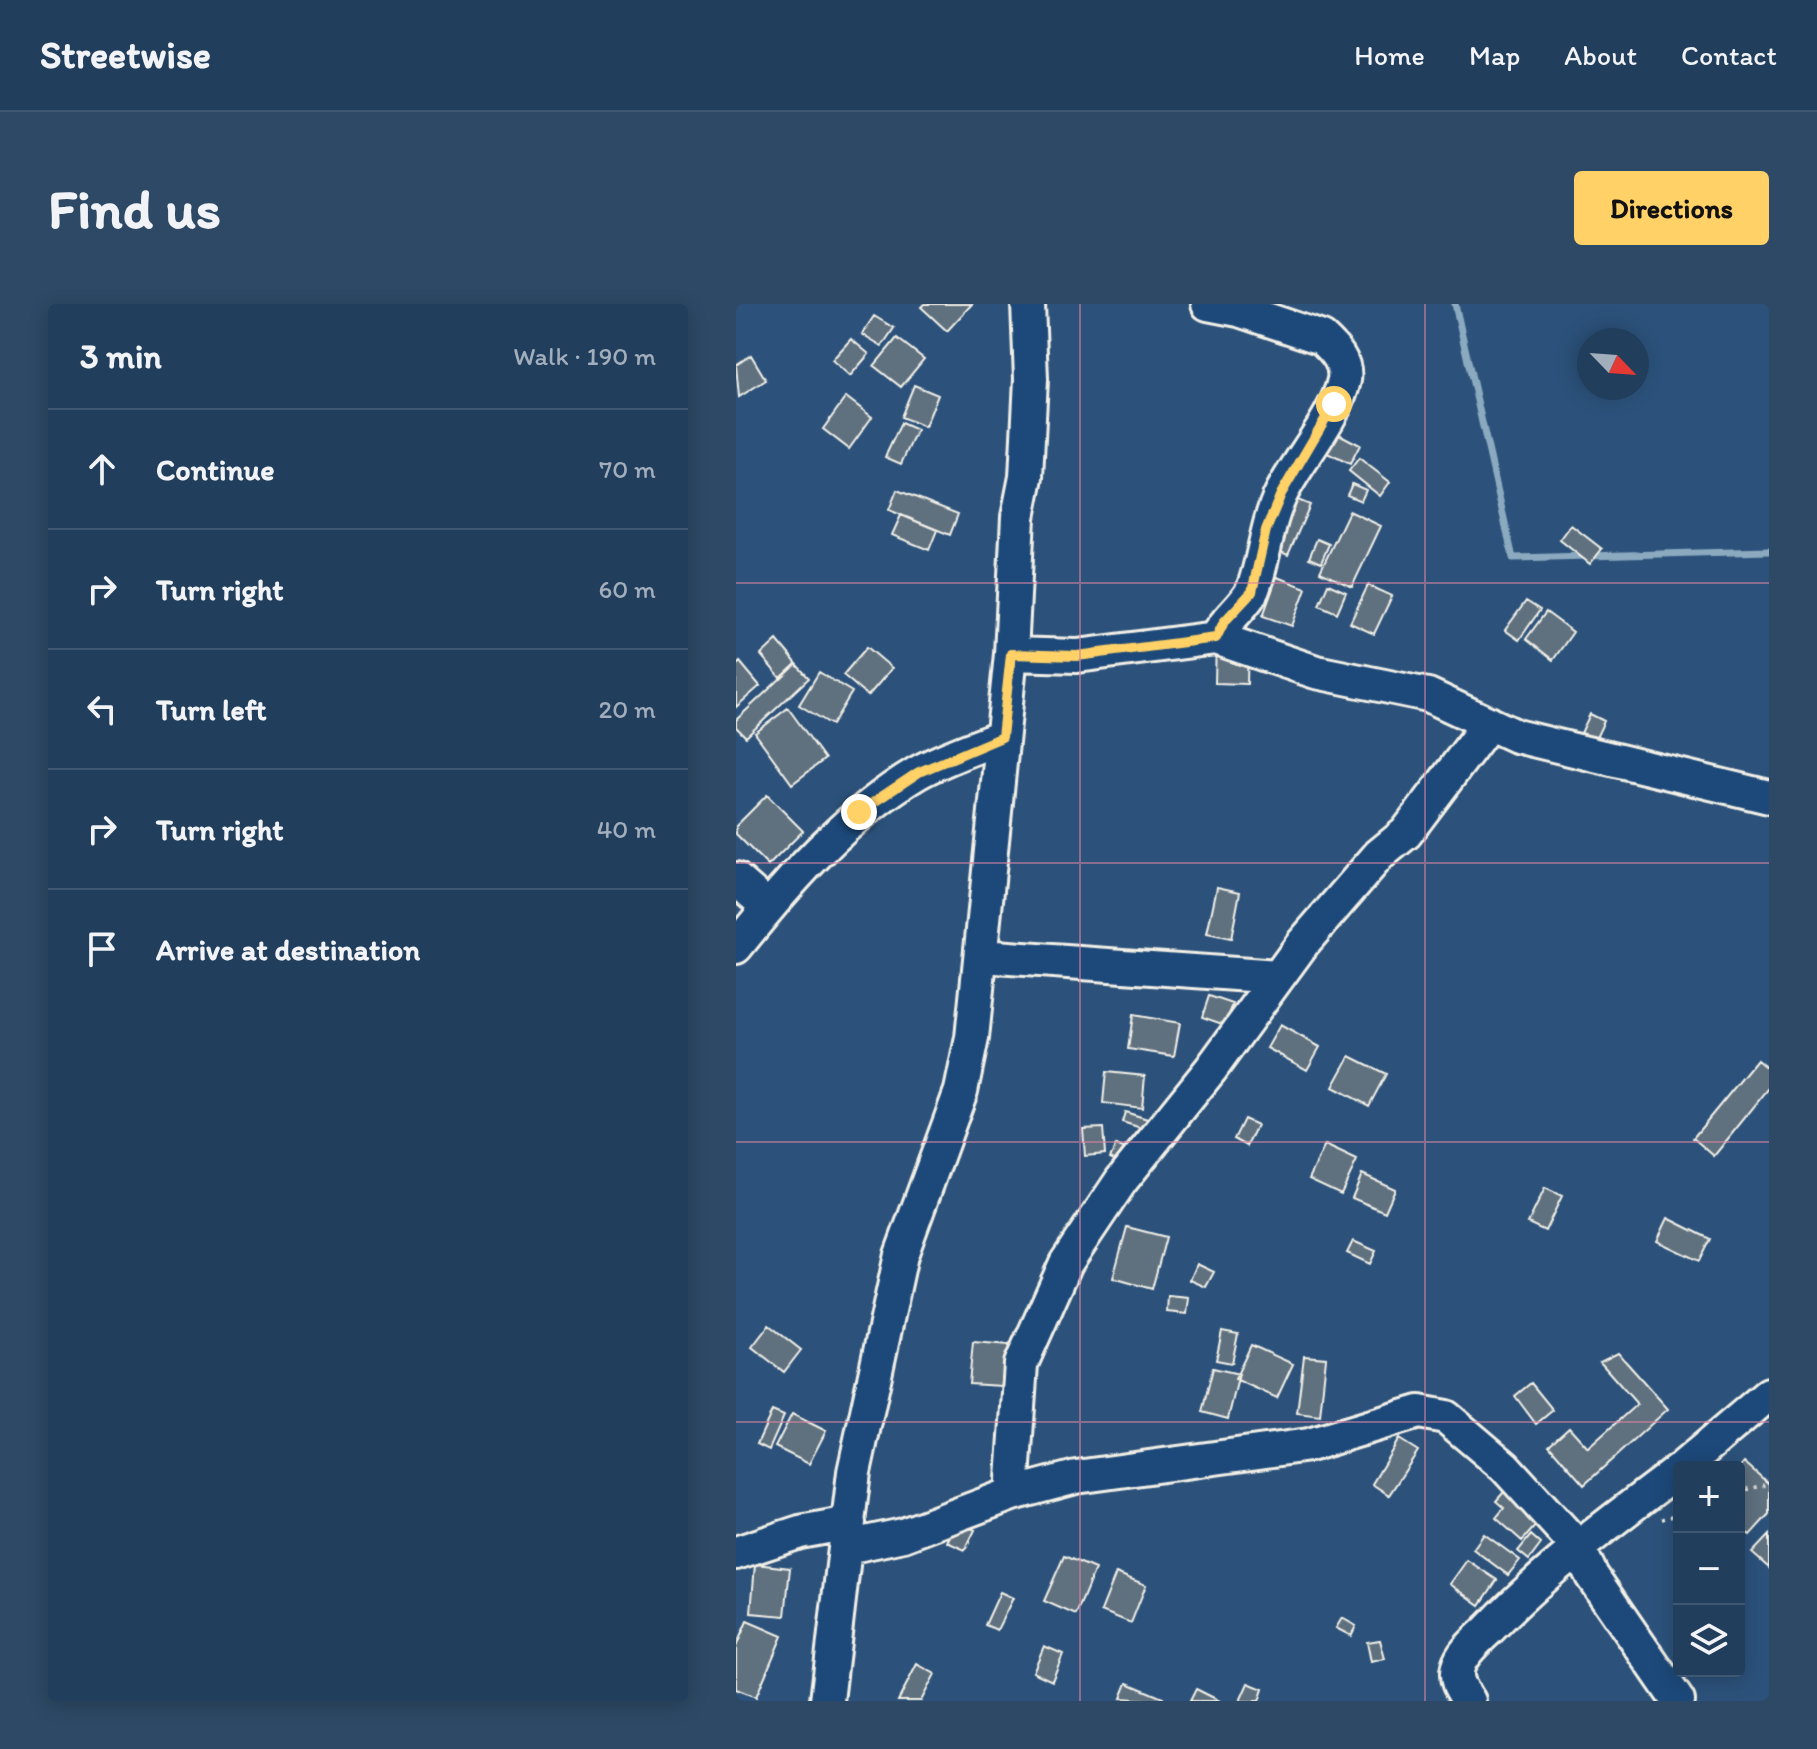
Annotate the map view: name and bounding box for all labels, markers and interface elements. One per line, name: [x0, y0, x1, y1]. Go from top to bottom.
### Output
text: Streetwise: [40, 32, 211, 78]
text: Home: [1354, 38, 1425, 72]
text: Map: [1469, 38, 1520, 72]
text: About: [1564, 38, 1637, 72]
text: Contact: [1681, 38, 1777, 72]
button: Directions: [1574, 171, 1769, 245]
text: Find us: [48, 175, 221, 242]
north arrow: [1577, 328, 1649, 400]
text: 3 min: [80, 336, 162, 377]
text: Walk · 190 m: [513, 340, 656, 372]
route start: [1316, 386, 1352, 422]
icon: ahead: [80, 447, 124, 491]
text: Continue: [156, 451, 275, 488]
text: 70 m: [599, 453, 656, 485]
icon: right: [80, 567, 124, 611]
text: Turn right: [156, 571, 284, 608]
text: 60 m: [599, 573, 656, 605]
icon: left: [80, 687, 124, 731]
text: Turn left: [156, 691, 267, 728]
text: 20 m: [599, 693, 656, 725]
route end: [841, 794, 877, 830]
icon: right: [80, 807, 124, 851]
text: Turn right: [156, 811, 284, 848]
text: 40 m: [597, 813, 656, 845]
icon: arrive: [80, 927, 124, 971]
text: Arrive at destination: [156, 931, 420, 968]
map controls: [1673, 1461, 1745, 1677]
button: +: [1673, 1461, 1745, 1533]
button: −: [1673, 1533, 1745, 1605]
button: layers: [1673, 1605, 1745, 1677]

